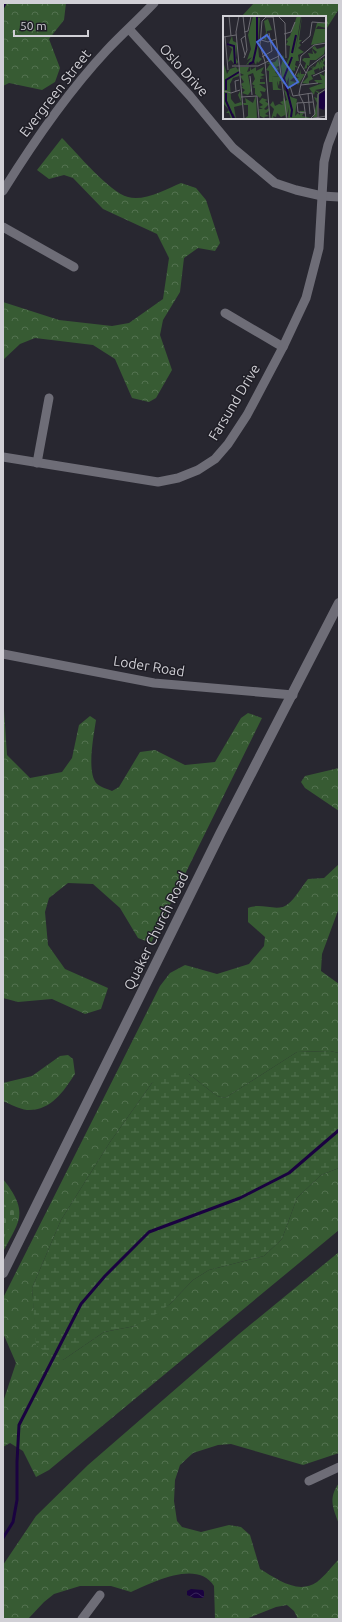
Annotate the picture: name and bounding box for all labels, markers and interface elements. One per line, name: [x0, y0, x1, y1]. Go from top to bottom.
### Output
scale bar: [14, 12, 88, 38]
inset map: [223, 16, 326, 119]
text: 50 m: [20, 19, 47, 32]
street label: Oslo Drive: [156, 40, 212, 100]
street label: Evergreen Street: [16, 46, 94, 140]
street label: Farsund Drive: [205, 361, 263, 443]
street label: Loder Road: [112, 652, 186, 680]
street label: Quaker Church Road: [121, 870, 191, 992]

